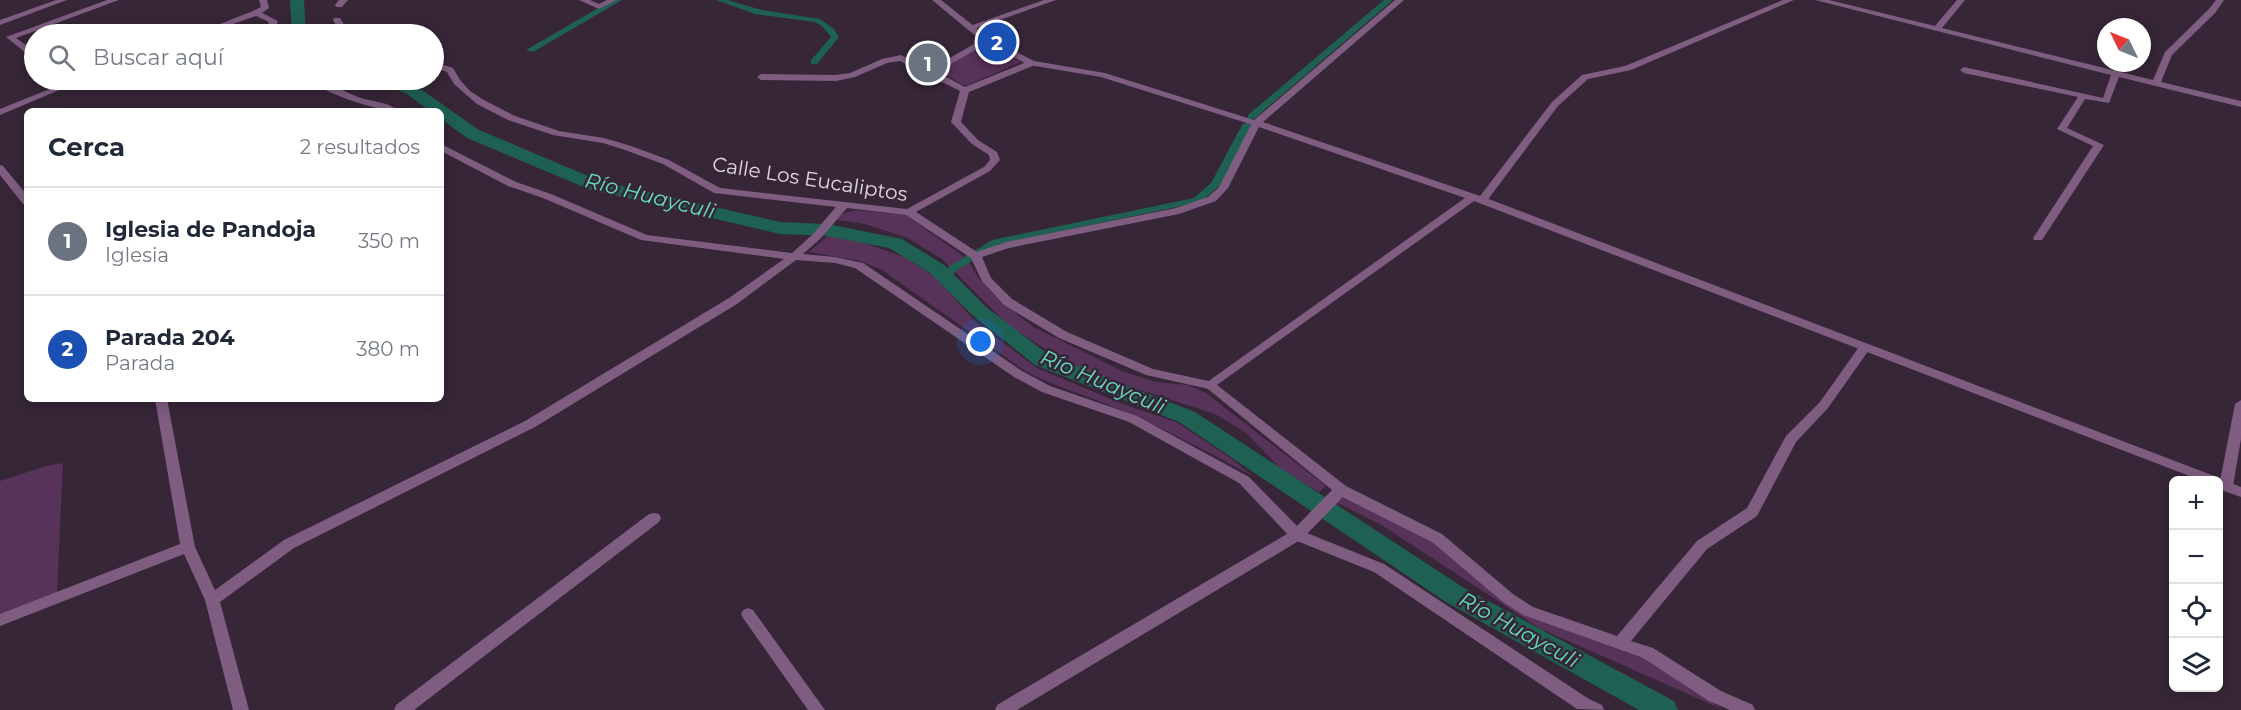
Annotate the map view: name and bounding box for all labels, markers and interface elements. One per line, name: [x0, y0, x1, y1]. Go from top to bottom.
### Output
north arrow: [2097, 18, 2151, 72]
pin: 2: [978, 20, 1016, 64]
search box: [24, 24, 444, 90]
pin: 1: [908, 40, 948, 86]
icon: search: [45, 41, 78, 74]
text: Buscar aquí: [93, 44, 224, 71]
text: Cerca: [48, 131, 125, 163]
text: 2 resultados: [300, 135, 420, 159]
street label: Calle Los Eucaliptos: [711, 152, 909, 206]
water label: Río Huayculi: [583, 167, 718, 224]
text: Iglesia de Pandoja: [105, 216, 316, 243]
text: 1: [64, 229, 71, 253]
text: 350 m: [358, 229, 420, 253]
text: Iglesia: [105, 243, 169, 267]
text: Parada 204: [105, 324, 235, 351]
your location: [966, 327, 995, 356]
text: 2: [62, 337, 73, 361]
text: 380 m: [356, 337, 420, 361]
water label: Río Huayculi: [1037, 344, 1170, 419]
text: Parada: [105, 351, 175, 375]
map controls: [2169, 476, 2223, 692]
button: +: [2169, 476, 2223, 530]
button: −: [2169, 530, 2223, 584]
button: locate: [2169, 584, 2223, 638]
water label: Río Huayculi: [1455, 586, 1584, 673]
button: layers: [2169, 638, 2223, 692]

